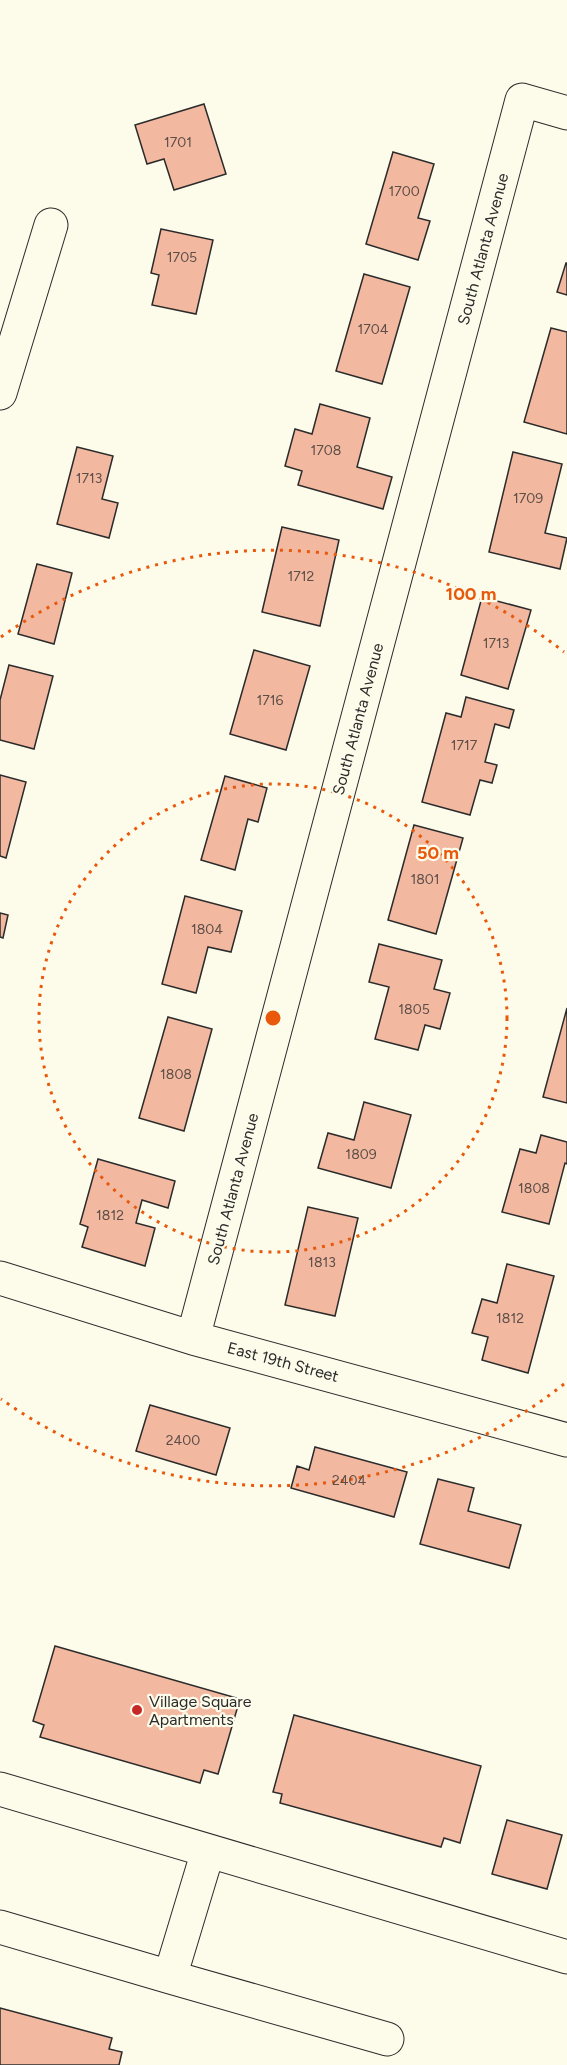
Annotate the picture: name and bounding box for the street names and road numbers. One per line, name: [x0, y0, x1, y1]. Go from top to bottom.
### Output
street label: South Atlanta Avenue: [454, 171, 513, 327]
street label: South Atlanta Avenue: [329, 641, 388, 797]
street label: South Atlanta Avenue: [204, 1111, 263, 1267]
street label: East 19th Street: [225, 1338, 341, 1386]

